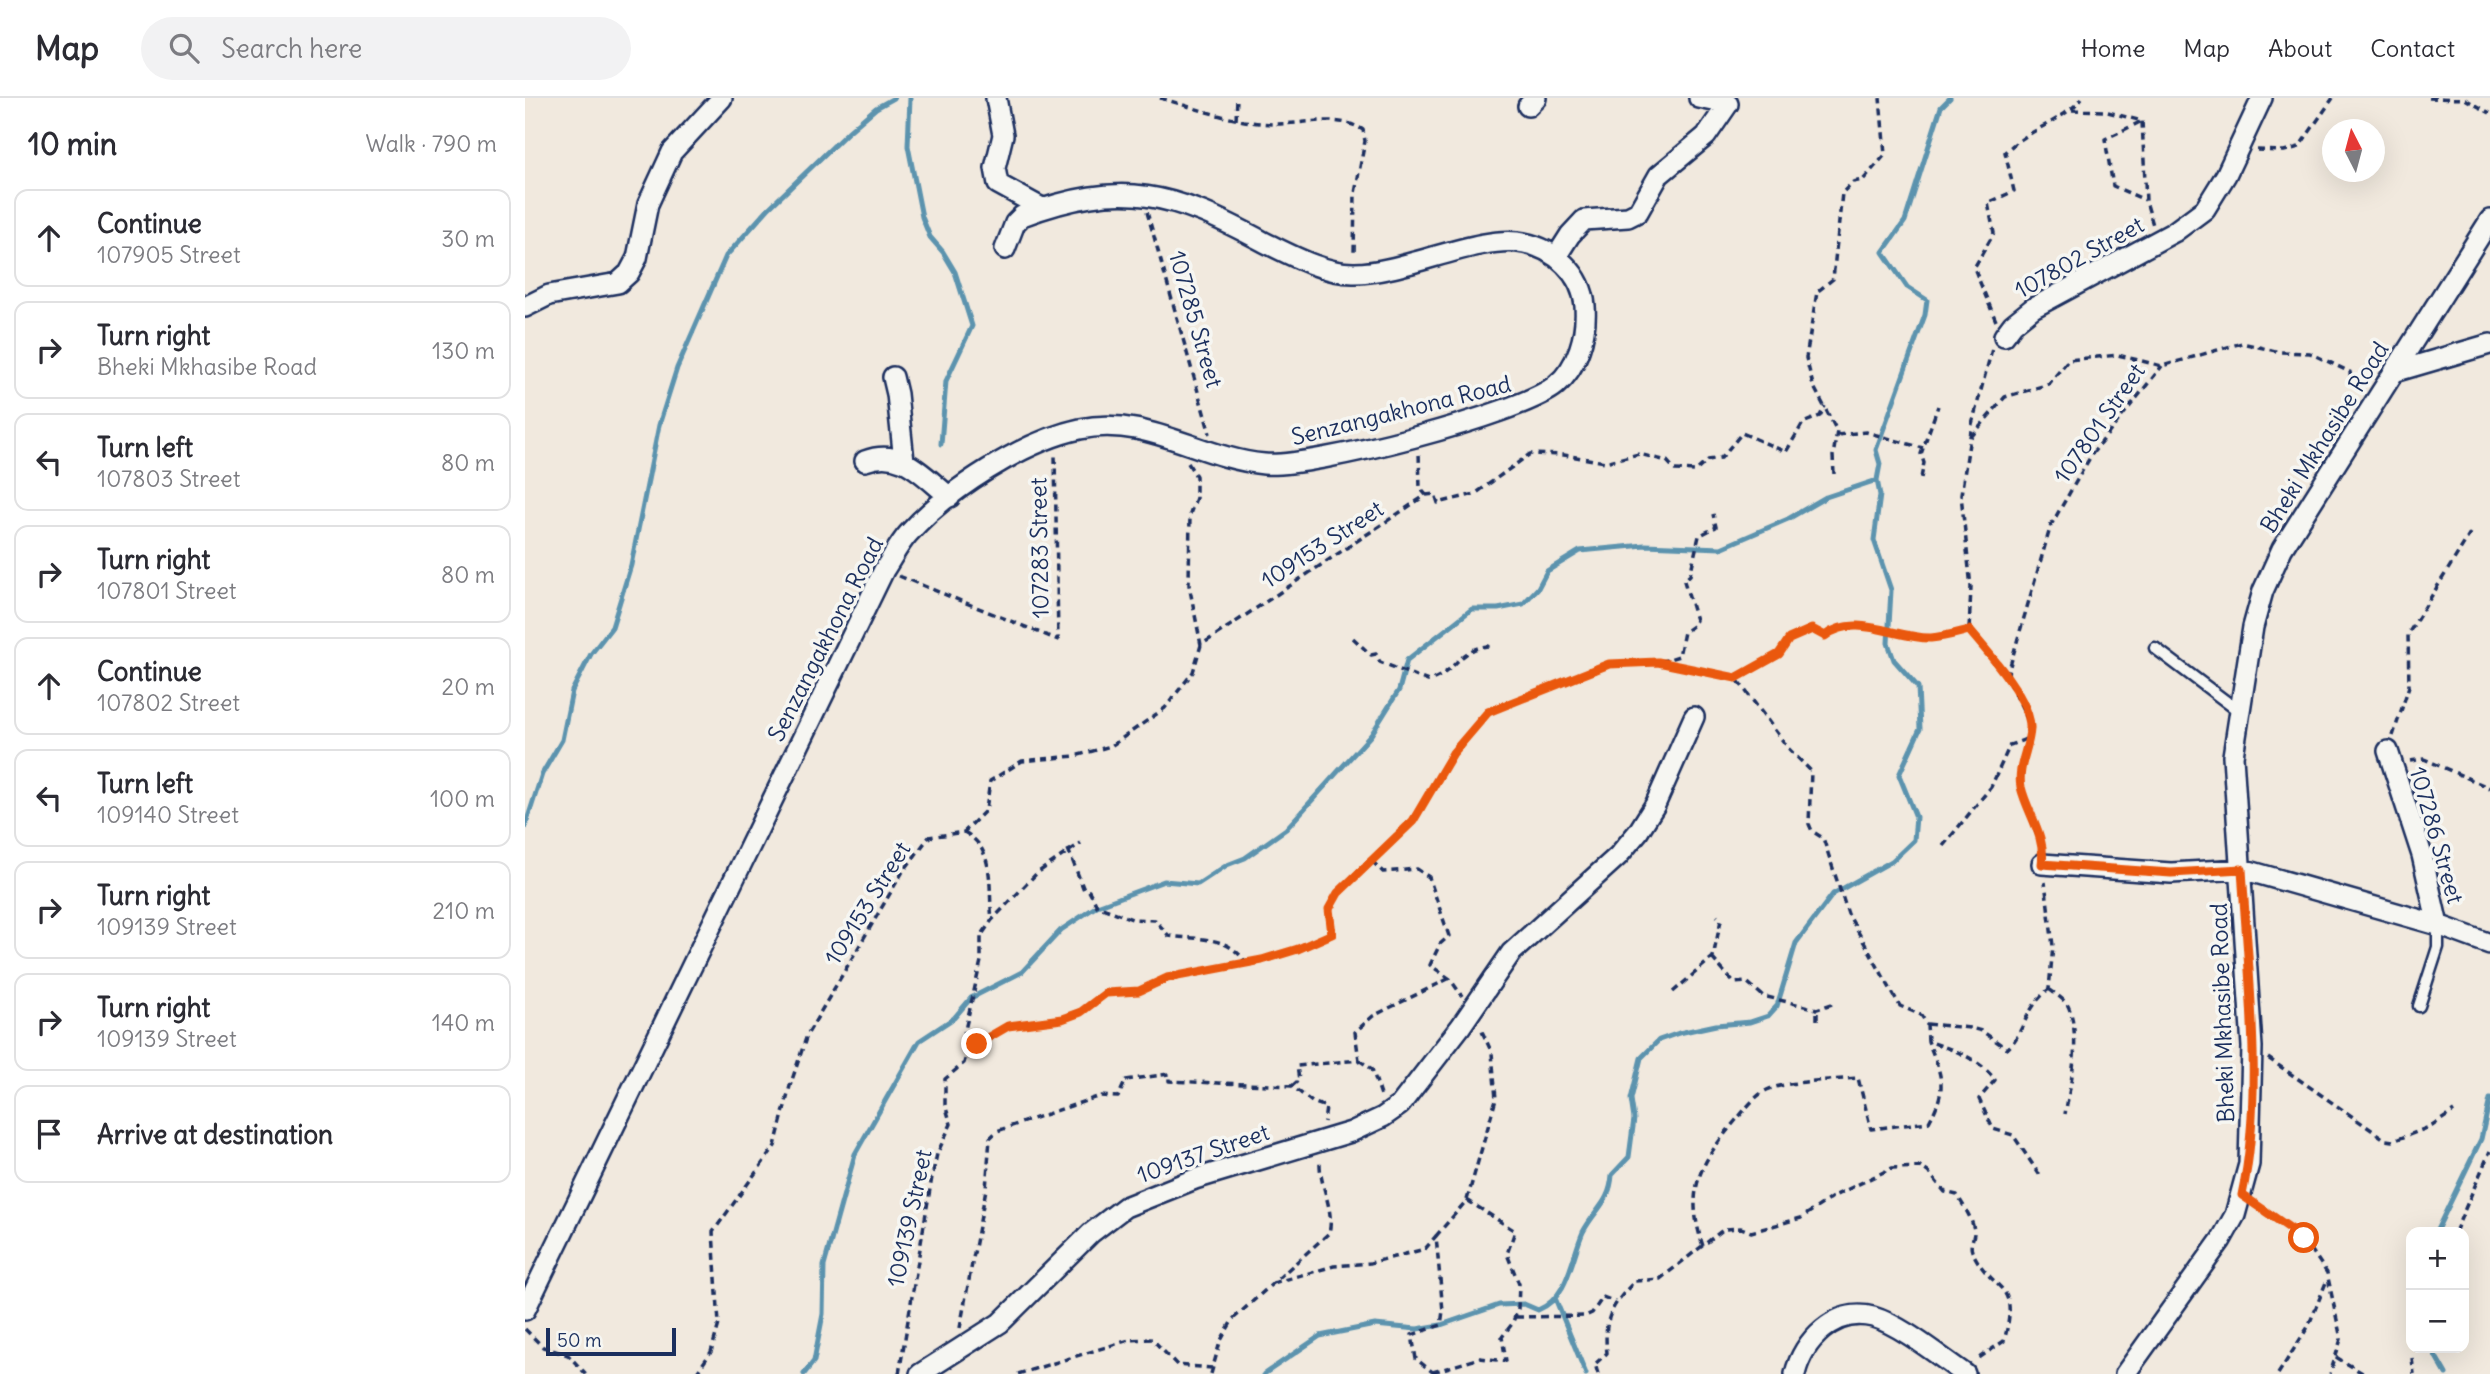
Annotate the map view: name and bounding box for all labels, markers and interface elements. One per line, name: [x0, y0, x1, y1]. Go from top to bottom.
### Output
search box: [141, 17, 631, 80]
text: Map: [35, 27, 99, 69]
icon: search: [165, 29, 203, 67]
text: Search here: [221, 32, 362, 65]
text: Home: [2081, 33, 2145, 63]
text: Map: [2183, 33, 2230, 63]
text: About: [2268, 33, 2332, 63]
text: Contact: [2370, 33, 2455, 63]
north arrow: [2322, 119, 2385, 182]
text: 10 min: [28, 125, 117, 163]
text: Walk · 790 m: [366, 129, 497, 158]
text: Continue: [97, 207, 202, 240]
street label: 107802 Street: [2009, 210, 2149, 304]
icon: ahead: [30, 219, 68, 257]
text: 30 m: [441, 224, 495, 253]
text: 107905 Street: [97, 240, 241, 269]
street label: 107285 Street: [1163, 247, 1229, 391]
text: Turn right: [97, 319, 210, 352]
icon: right: [30, 331, 68, 369]
text: 130 m: [432, 336, 495, 365]
street label: Bheki Mkhasibe Road: [2253, 336, 2395, 538]
text: Bheki Mkhasibe Road: [97, 352, 317, 381]
street label: 107801 Street: [2047, 357, 2151, 488]
street label: Senzangakhona Road: [1288, 369, 1514, 451]
text: Turn left: [97, 431, 193, 464]
icon: left: [30, 443, 68, 481]
text: 80 m: [441, 448, 495, 477]
text: 107803 Street: [97, 464, 241, 493]
street label: 107283 Street: [1023, 477, 1055, 619]
street label: 109153 Street: [1255, 494, 1389, 594]
street label: Senzangakhona Road: [761, 532, 889, 746]
text: Turn right: [97, 543, 210, 576]
icon: right: [30, 555, 68, 593]
text: 80 m: [441, 560, 495, 589]
text: 107801 Street: [97, 576, 237, 605]
text: Continue: [97, 655, 202, 688]
icon: ahead: [30, 667, 68, 705]
text: 20 m: [442, 672, 495, 701]
text: 107802 Street: [97, 688, 240, 717]
street label: 107286 Street: [2404, 763, 2470, 907]
text: Turn left: [97, 767, 193, 800]
icon: left: [30, 779, 68, 817]
text: 100 m: [430, 784, 495, 813]
text: 109140 Street: [97, 800, 239, 829]
street label: 109153 Street: [818, 836, 916, 970]
text: Turn right: [97, 879, 210, 912]
icon: right: [30, 891, 68, 929]
text: 210 m: [432, 896, 495, 925]
street label: Bheki Mkhasibe Road: [2204, 903, 2240, 1123]
text: 109139 Street: [97, 912, 237, 941]
text: Turn right: [97, 991, 210, 1024]
icon: right: [30, 1003, 68, 1041]
text: 140 m: [432, 1008, 495, 1037]
text: 109139 Street: [97, 1024, 237, 1053]
route end: [961, 1028, 992, 1059]
icon: arrive: [30, 1115, 68, 1153]
street label: 109137 Street: [1133, 1117, 1273, 1189]
text: Arrive at destination: [97, 1118, 333, 1151]
street label: 109139 Street: [880, 1146, 938, 1289]
route start: [2288, 1222, 2319, 1253]
map controls: [2406, 1227, 2469, 1353]
button: +: [2406, 1227, 2469, 1290]
button: −: [2406, 1290, 2469, 1353]
scale bar: [546, 1325, 675, 1357]
text: 50 m: [557, 1328, 602, 1352]

